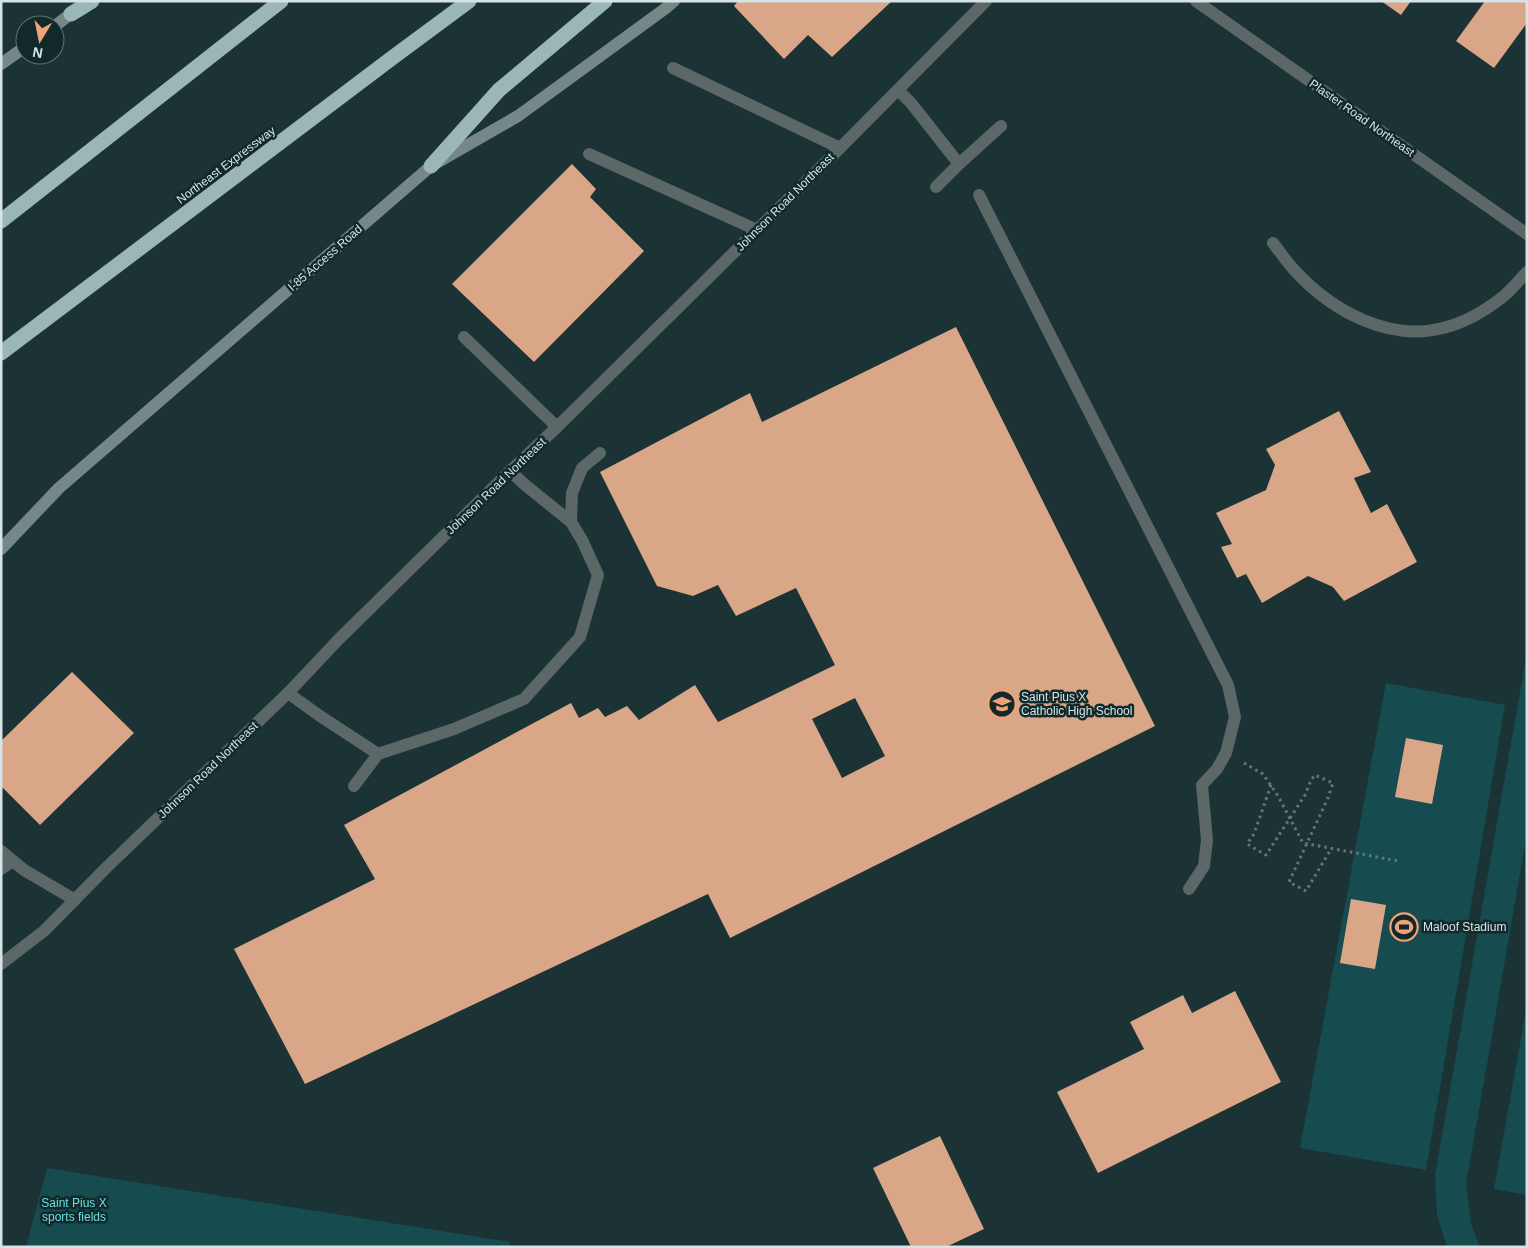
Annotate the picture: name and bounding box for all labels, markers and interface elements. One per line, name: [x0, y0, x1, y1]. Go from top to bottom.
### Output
north arrow: [15, 15, 65, 65]
text: N: [31, 44, 44, 62]
street label: Plaster Road Northeast: [1307, 76, 1418, 160]
street label: Northeast Expressway: [174, 123, 278, 207]
street label: Johnson Road Northeast: [733, 150, 837, 254]
street label: I-85 Access Road: [285, 222, 365, 294]
street label: Johnson Road Northeast: [443, 434, 549, 537]
school or university icon: Saint Pius X Catholic High School: [987, 689, 1017, 719]
place label: Saint Pius X Catholic High School: [1021, 690, 1132, 718]
street label: Johnson Road Northeast: [155, 718, 261, 821]
sports icon: Maloof Stadium: [1389, 912, 1419, 942]
place label: Maloof Stadium: [1423, 920, 1506, 934]
park label: Saint Pius X sports fields: [41, 1196, 107, 1224]

